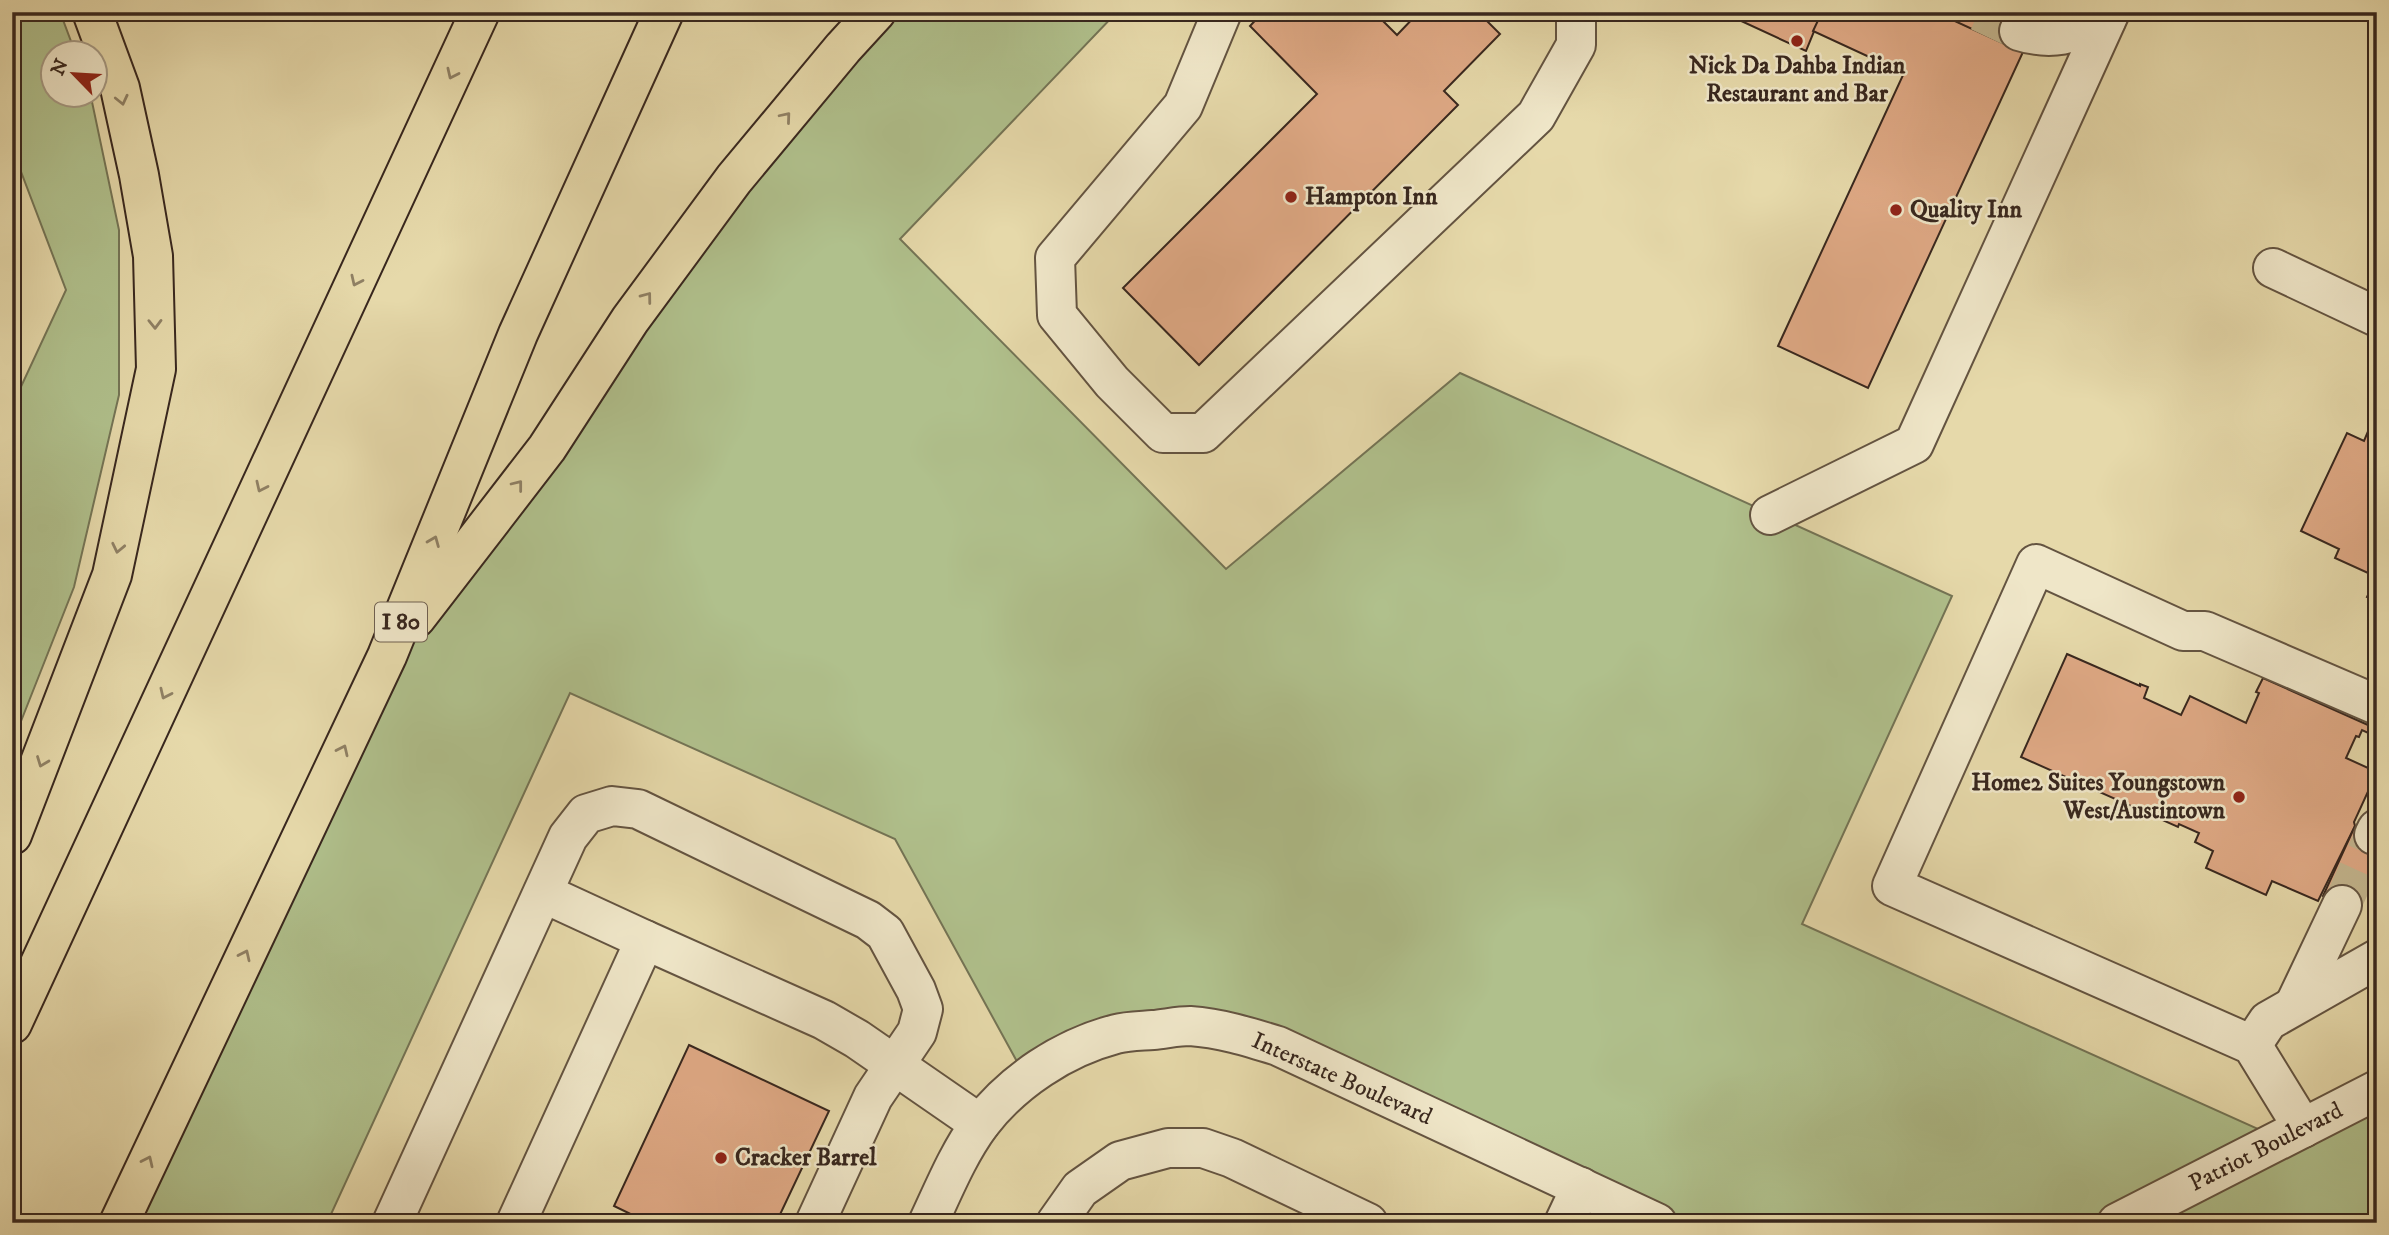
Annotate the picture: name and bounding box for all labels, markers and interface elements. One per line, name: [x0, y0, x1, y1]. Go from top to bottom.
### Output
marker: Nick Da Dahba Indian Restaurant and Bar: [1789, 33, 1805, 49]
north arrow: [38, 38, 108, 108]
place label: Nick Da Dahba Indian Restaurant and Bar: [1689, 51, 1906, 109]
text: N: [46, 55, 74, 79]
one-way arrow: [446, 67, 460, 79]
one-way arrow: [114, 94, 128, 106]
one-way arrow: [777, 113, 790, 125]
place label: Hampton Inn: [1305, 182, 1438, 212]
marker: Hampton Inn: [1283, 189, 1299, 205]
place label: Quality Inn: [1910, 195, 2023, 225]
marker: Quality Inn: [1888, 202, 1904, 218]
one-way arrow: [350, 274, 364, 286]
one-way arrow: [638, 292, 651, 305]
one-way arrow: [147, 319, 162, 330]
one-way arrow: [255, 480, 269, 492]
one-way arrow: [510, 480, 523, 493]
one-way arrow: [425, 536, 439, 548]
one-way arrow: [111, 542, 126, 554]
road number: I 80: [375, 602, 427, 642]
one-way arrow: [159, 687, 173, 699]
one-way arrow: [334, 745, 348, 757]
one-way arrow: [36, 755, 50, 767]
place label: Home2 Suites Youngstown West/Austintown: [1971, 768, 2225, 826]
marker: Home2 Suites Youngstown West/Austintown: [2231, 789, 2247, 805]
one-way arrow: [237, 950, 251, 962]
street label: Interstate Boulevard: [1247, 1026, 1437, 1132]
street label: Patriot Boulevard: [2184, 1095, 2348, 1199]
place label: Cracker Barrel: [735, 1143, 877, 1173]
marker: Cracker Barrel: [713, 1150, 729, 1166]
one-way arrow: [140, 1156, 154, 1168]

